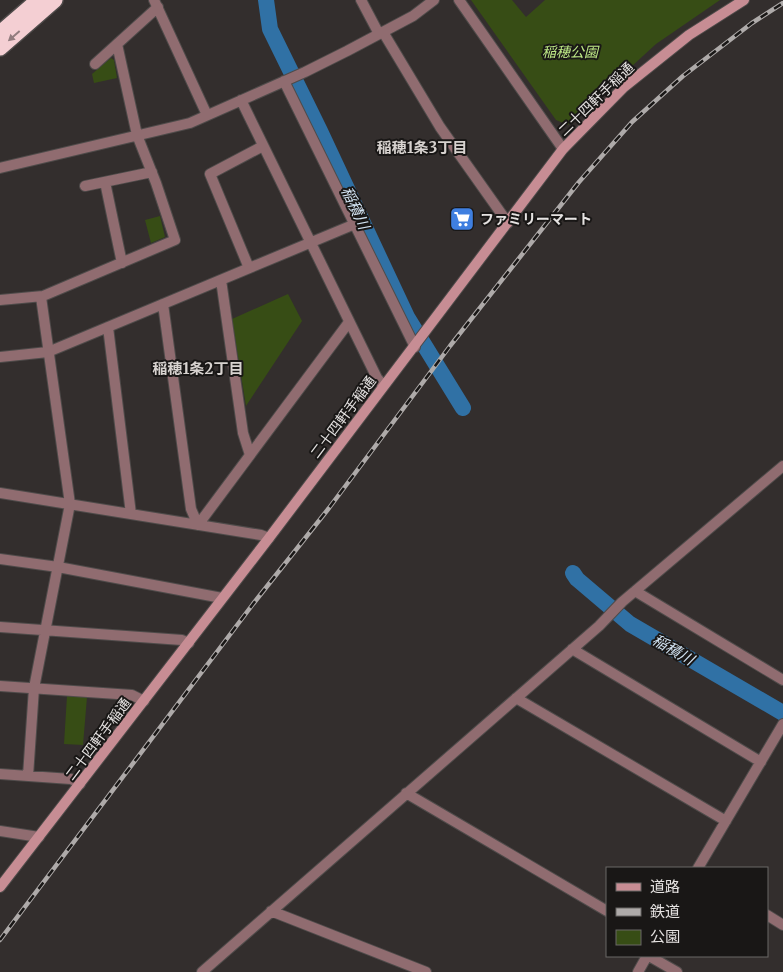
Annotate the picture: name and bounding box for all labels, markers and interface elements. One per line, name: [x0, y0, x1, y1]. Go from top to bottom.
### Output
one-way arrow: [8, 30, 21, 41]
park label: 稲穂公園: [542, 43, 600, 61]
street label: 二十四軒手稲通: [555, 58, 637, 140]
district label: 稲穂1条3丁目: [377, 138, 467, 157]
water label: 稲積川: [337, 183, 374, 234]
supermarket icon: ファミリーマート: [449, 206, 475, 232]
place label: ファミリーマート: [480, 210, 592, 228]
district label: 稲穂1条2丁目: [153, 359, 243, 378]
street label: 二十四軒手稲通: [306, 372, 380, 462]
water label: 稲積川: [649, 630, 699, 670]
street label: 二十四軒手稲通: [61, 694, 135, 784]
legend: [606, 867, 768, 957]
text: 道路: [650, 877, 680, 896]
text: 鉄道: [650, 902, 680, 921]
text: 公園: [650, 927, 680, 946]

